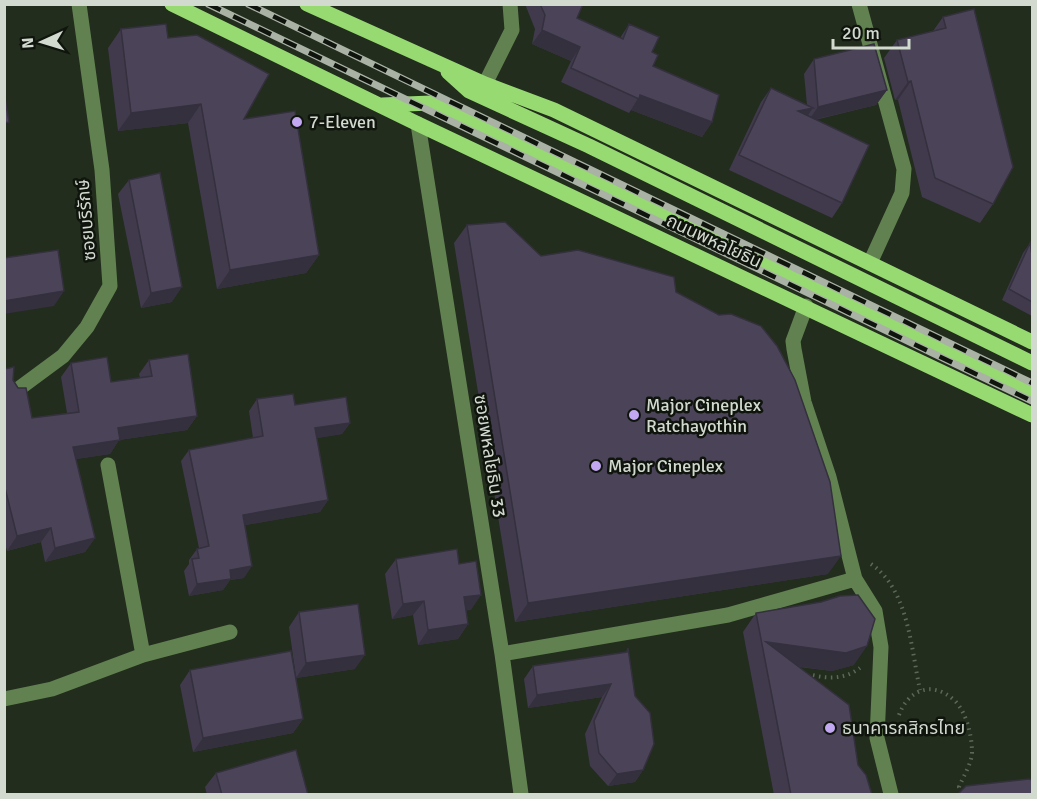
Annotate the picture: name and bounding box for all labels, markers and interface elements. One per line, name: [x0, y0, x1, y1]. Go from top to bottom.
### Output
north arrow: [12, 12, 72, 72]
scale bar: [833, 12, 910, 50]
text: 20 m: [842, 22, 880, 44]
text: N: [18, 37, 38, 49]
place label: 7-Eleven: [309, 111, 376, 133]
marker: 7-Eleven: [290, 115, 304, 129]
street label: ซอยบริรักษ์: [71, 178, 101, 262]
street label: ถนนพหลโยธิน: [663, 209, 765, 273]
street label: ซอยพหลโยธิน 33: [469, 393, 511, 519]
place label: Major Cineplex Ratchayothin: [646, 394, 762, 437]
marker: Major Cineplex Ratchayothin: [627, 408, 641, 422]
place label: Major Cineplex: [608, 455, 724, 477]
marker: Major Cineplex: [589, 459, 603, 473]
place label: ธนาคารกสิกรไทย: [842, 717, 965, 739]
marker: ธนาคารกสิกรไทย: [823, 721, 837, 735]

